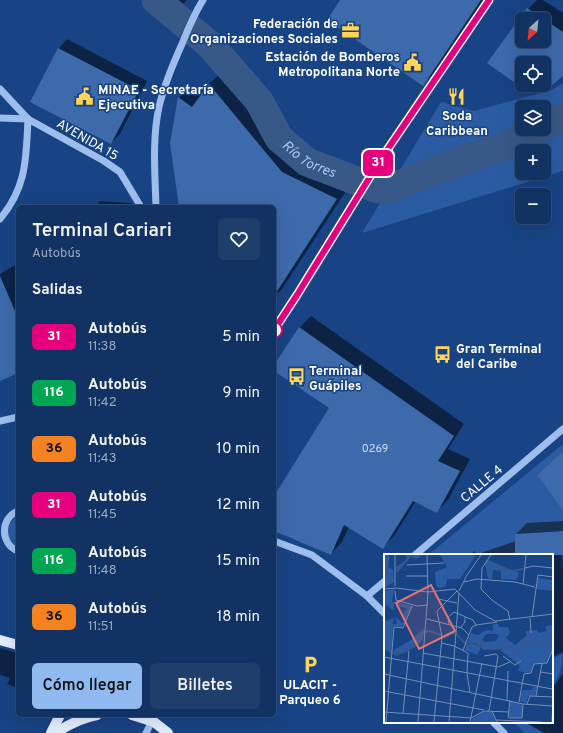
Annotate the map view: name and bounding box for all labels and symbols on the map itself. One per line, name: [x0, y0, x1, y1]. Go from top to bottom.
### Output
north arrow: [515, 12, 551, 48]
place label: Federación de Organizaciones Sociales: [190, 17, 338, 48]
office icon: Federación de Organizaciones Sociales: [341, 20, 361, 40]
place label: Estación de Bomberos Metropolitana Norte: [265, 50, 400, 81]
public building icon: Estación de Bomberos Metropolitana Norte: [403, 53, 423, 73]
place label: MINAE - Secretaría Ejecutiva: [98, 83, 214, 114]
public building icon: MINAE - Secretaría Ejecutiva: [75, 86, 95, 106]
restaurant icon: Soda Caribbean: [447, 86, 467, 106]
place label: Soda Caribbean: [426, 109, 488, 140]
street label: AVENIDA 15: [53, 117, 121, 165]
water label: Río Torres: [278, 137, 339, 182]
line badge: 31: [360, 150, 396, 176]
unlabelled marker: [265, 321, 283, 339]
place label: Gran Terminal del Caribe: [456, 342, 541, 373]
bus stop icon: Gran Terminal del Caribe: [433, 345, 453, 365]
place label: Terminal Guápiles: [309, 364, 362, 395]
bus stop icon: Terminal Guápiles: [286, 367, 306, 387]
house number: 0269: [362, 442, 388, 456]
street label: CALLE 4: [458, 462, 507, 507]
inset map: [384, 554, 553, 723]
parking icon: ULACIT - Parqueo 6: [300, 655, 320, 675]
place label: ULACIT - Parqueo 6: [279, 678, 341, 709]

